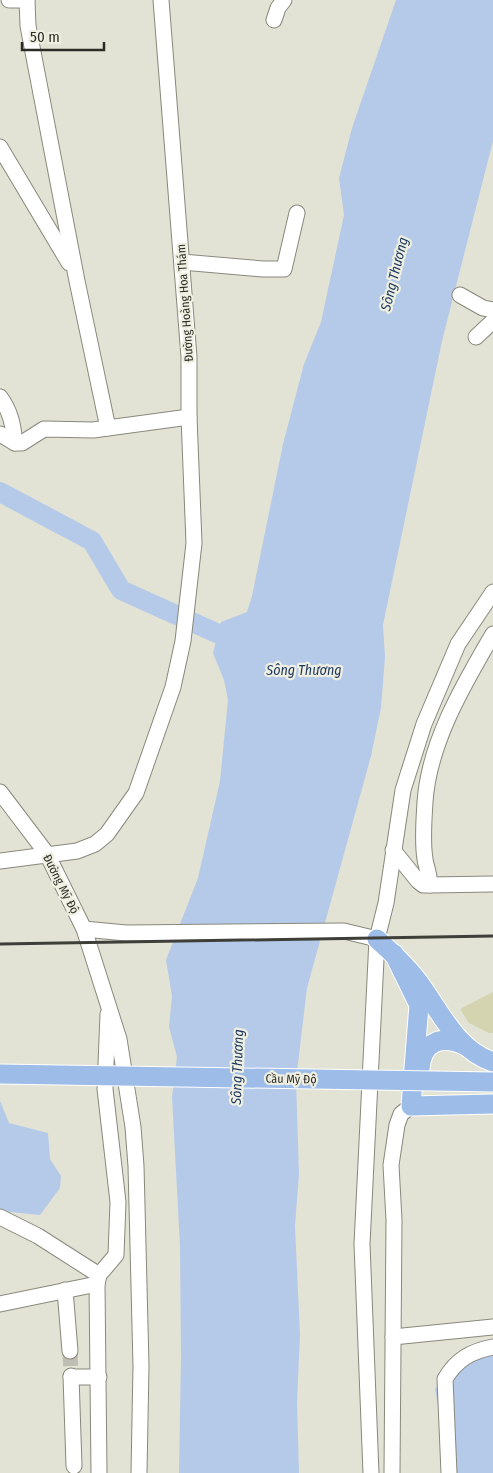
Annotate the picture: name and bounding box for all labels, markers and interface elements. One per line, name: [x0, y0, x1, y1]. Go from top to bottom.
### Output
scale bar: [22, 20, 105, 52]
text: 50 m: [30, 28, 60, 46]
water label: Sông Thương: [377, 236, 412, 314]
street label: Đường Hoàng Hoa Thám: [174, 244, 196, 362]
water label: Sông Thương: [265, 662, 342, 679]
street label: Đường Mỹ Độ: [40, 852, 82, 916]
water label: Sông Thương: [228, 1029, 247, 1106]
street label: Cầu Mỹ Độ: [265, 1071, 317, 1086]

